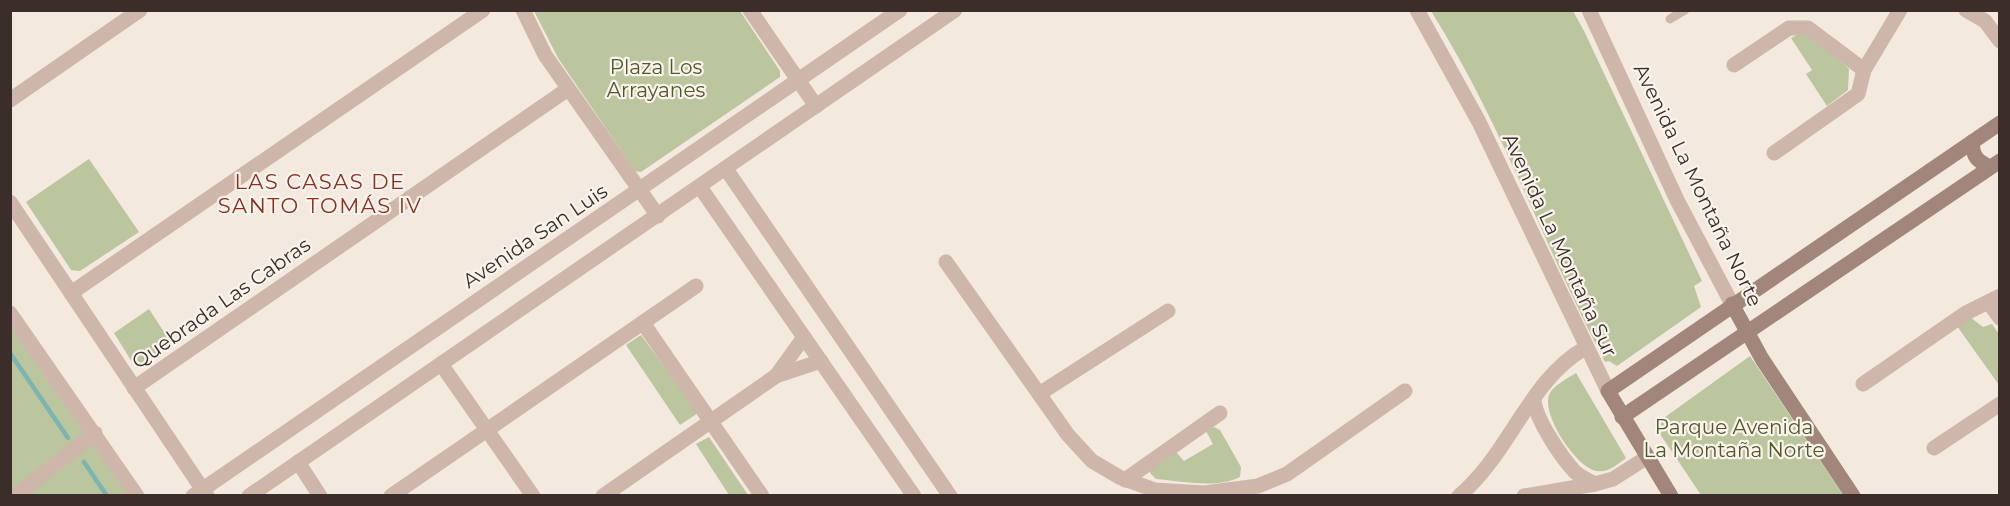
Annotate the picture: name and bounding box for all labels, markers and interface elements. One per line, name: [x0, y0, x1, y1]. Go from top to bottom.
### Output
park label: Plaza Los Arrayanes: [607, 55, 705, 102]
street label: Avenida La Montaña Norte: [1629, 60, 1767, 310]
street label: Avenida La Montaña Sur: [1498, 129, 1622, 361]
district label: LAS CASAS DE SANTO TOMÁS IV: [218, 169, 422, 218]
street label: Avenida San Luis: [458, 179, 612, 293]
street label: Quebrada Las Cabras: [127, 232, 315, 374]
park label: Parque Avenida La Montaña Norte: [1643, 415, 1825, 462]

